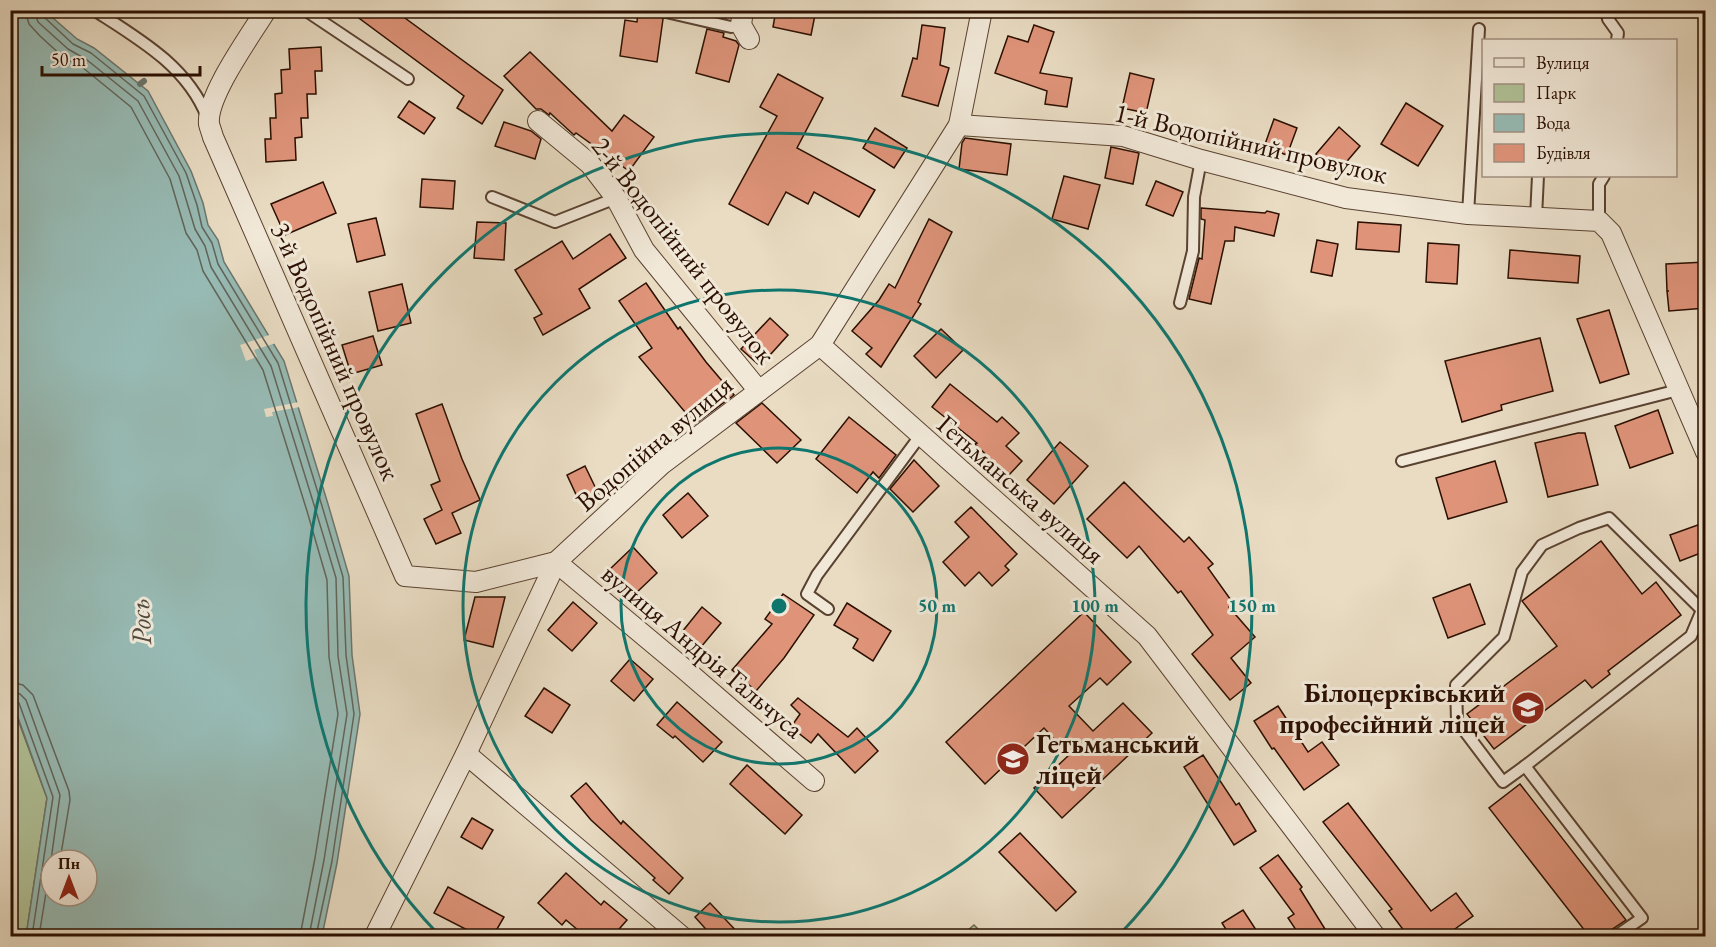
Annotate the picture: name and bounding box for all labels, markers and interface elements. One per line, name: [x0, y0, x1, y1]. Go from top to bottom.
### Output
scale bar: [42, 39, 200, 77]
legend: [1482, 39, 1677, 177]
text: 50 m: [51, 48, 86, 71]
text: Вулиця: [1536, 51, 1589, 74]
text: Парк: [1536, 81, 1576, 104]
street label: 1-й Водопійний провулок: [1111, 95, 1391, 191]
text: Вода: [1536, 111, 1571, 134]
street label: 2-й Водопійний провулок: [584, 129, 784, 371]
text: Будівля: [1536, 141, 1591, 164]
street label: 3-й Водопійний провулок: [263, 216, 409, 486]
street label: Водопійна вулиця: [568, 367, 740, 519]
street label: Гетьманська вулиця: [930, 407, 1112, 571]
street label: вулиця Андрія Гальчуса: [595, 556, 811, 746]
text: 50 m: [918, 594, 956, 617]
text: 100 m: [1071, 594, 1119, 617]
text: 150 m: [1228, 594, 1276, 617]
centre of rings: [769, 596, 789, 616]
water label: Рось: [121, 598, 159, 646]
place label: Білоцерківський професійний ліцей: [1279, 675, 1505, 741]
school or university icon: Білоцерківський професійний ліцей: [1510, 690, 1546, 726]
place label: Гетьманський ліцей: [1036, 726, 1200, 792]
school or university icon: Гетьманський ліцей: [995, 741, 1031, 777]
north arrow: [39, 848, 99, 908]
text: Пн: [58, 853, 80, 874]

